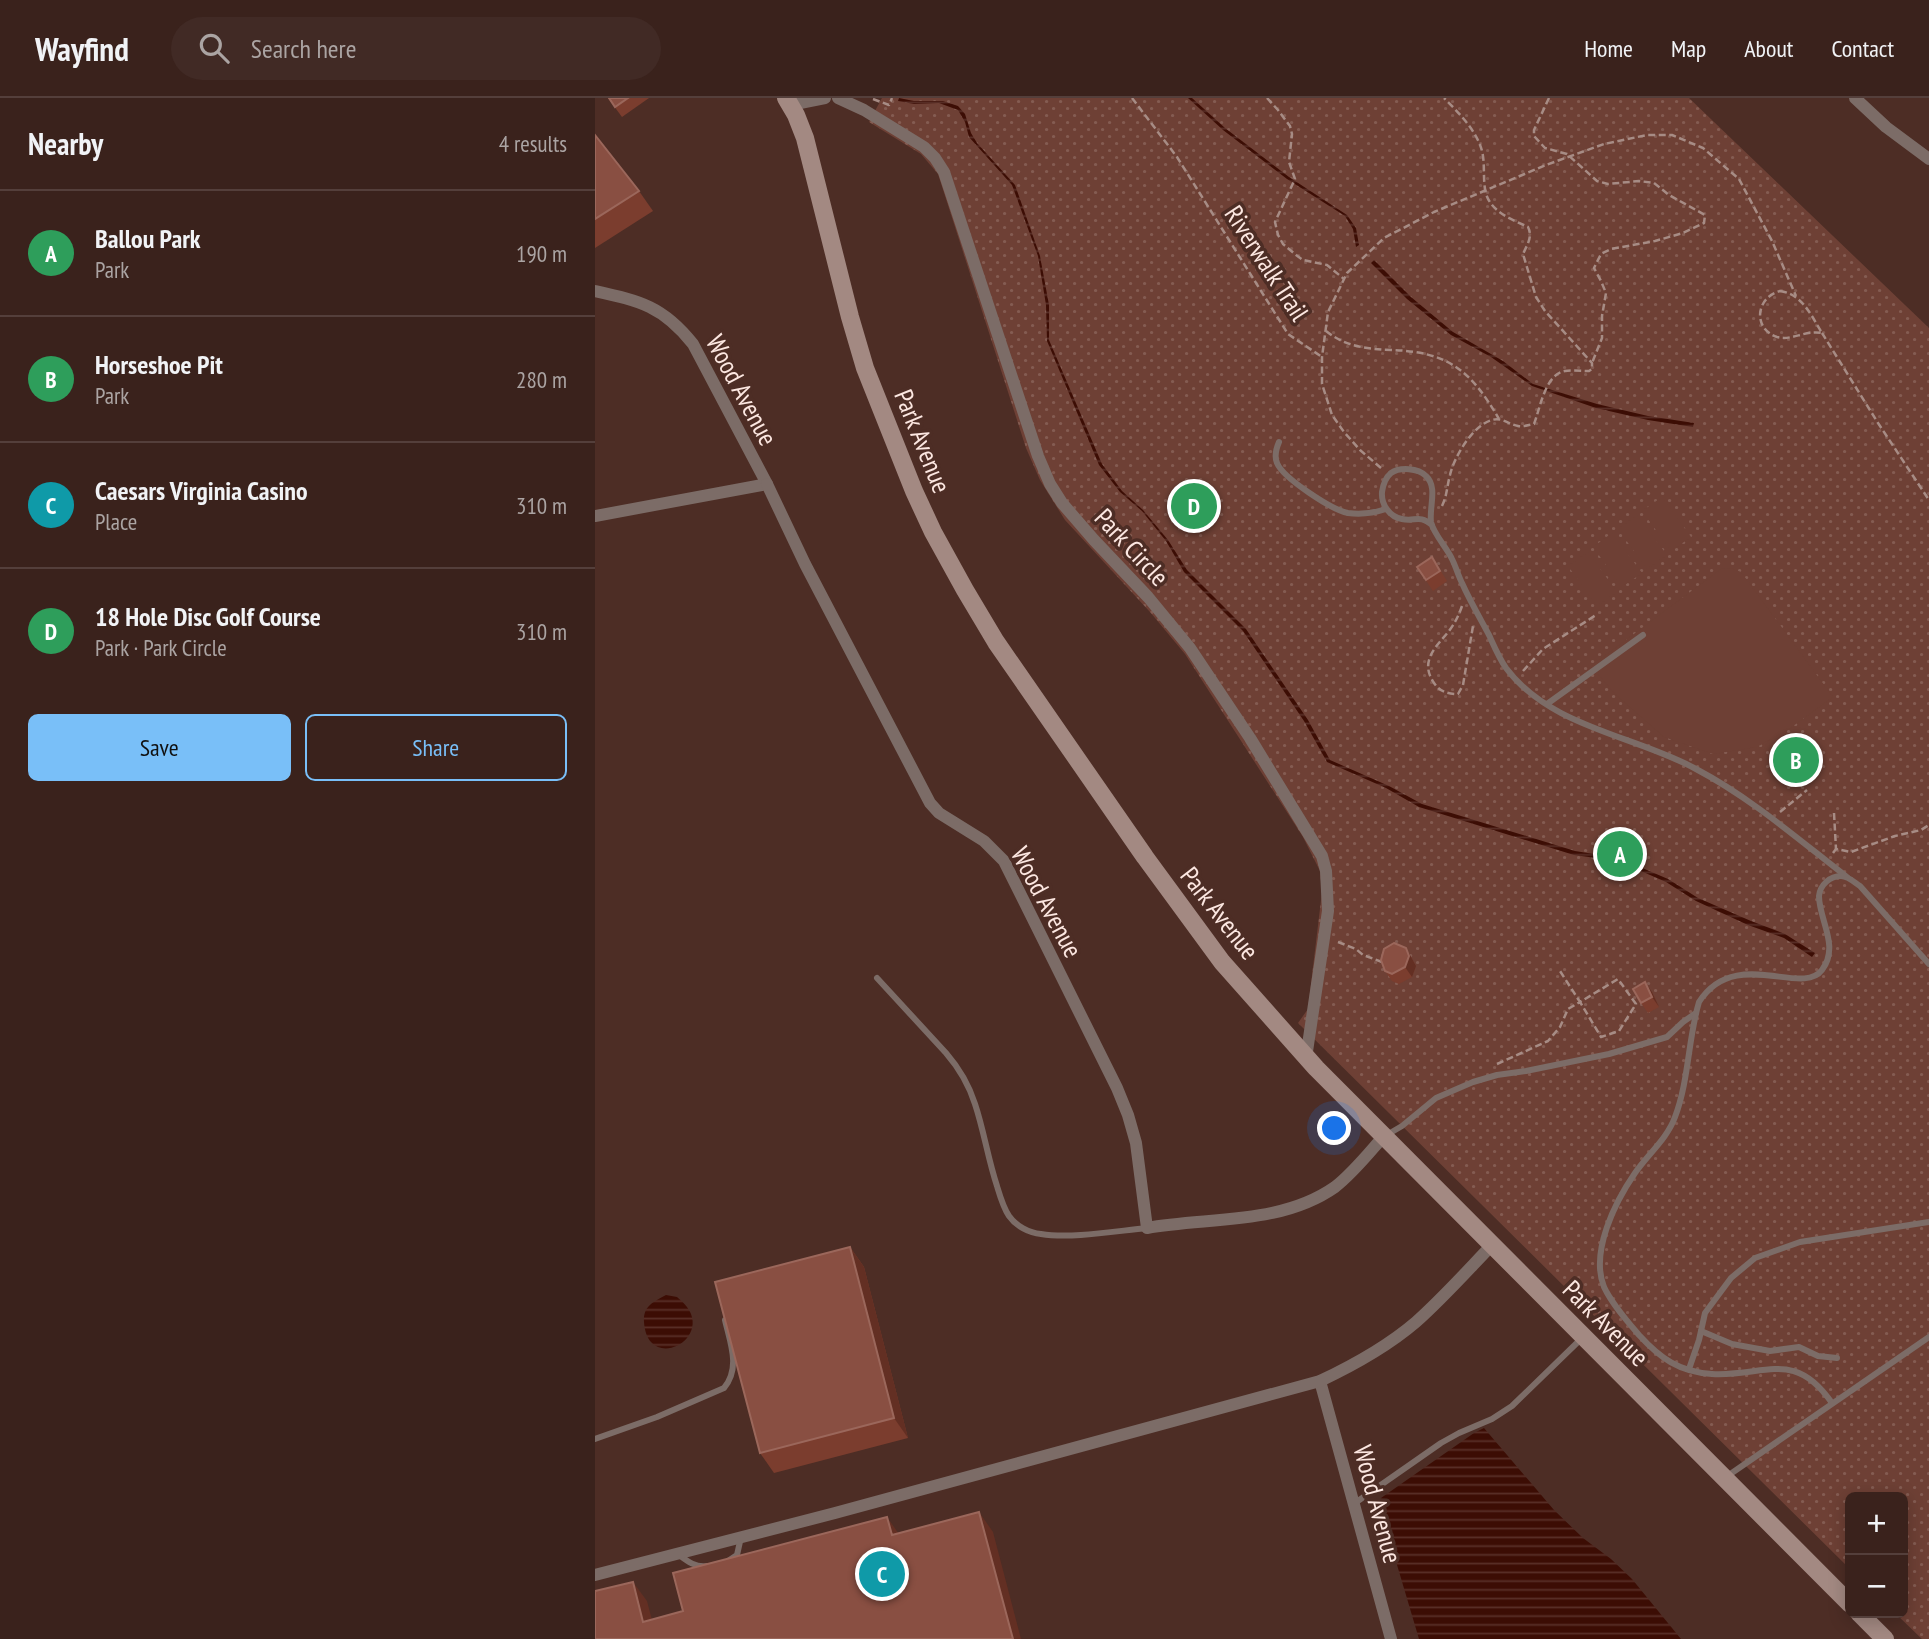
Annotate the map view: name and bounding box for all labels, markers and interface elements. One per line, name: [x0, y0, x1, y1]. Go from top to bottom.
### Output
search box: [171, 17, 661, 80]
text: Wayfind: [35, 27, 129, 70]
icon: search: [195, 29, 233, 67]
text: Search here: [251, 32, 356, 65]
text: Home: [1584, 33, 1633, 64]
text: Map: [1671, 33, 1706, 64]
text: About: [1744, 33, 1793, 64]
text: Contact: [1831, 33, 1894, 64]
text: Nearby: [28, 124, 103, 163]
text: 4 results: [499, 129, 567, 158]
street label: Riverwalk Trail: [1218, 199, 1316, 327]
text: Ballou Park: [95, 222, 200, 255]
text: A: [45, 239, 57, 268]
text: 190 m: [516, 239, 567, 268]
text: Park: [95, 255, 129, 284]
street label: Wood Avenue: [699, 329, 785, 451]
text: Horseshoe Pit: [95, 348, 223, 381]
text: B: [45, 365, 57, 394]
text: 280 m: [516, 365, 567, 394]
text: Park: [95, 381, 129, 410]
street label: Park Avenue: [887, 384, 959, 498]
text: Caesars Virginia Casino: [95, 474, 308, 507]
pin: D: [1171, 480, 1217, 532]
text: C: [46, 491, 56, 520]
text: 310 m: [516, 491, 567, 520]
street label: Park Circle: [1088, 501, 1176, 593]
text: Place: [95, 507, 137, 536]
text: 18 Hole Disc Golf Course: [95, 600, 321, 633]
text: D: [45, 617, 57, 646]
text: 310 m: [516, 617, 567, 646]
text: Park · Park Circle: [95, 633, 227, 662]
button: Save: [28, 714, 291, 781]
button: Share: [305, 714, 567, 781]
pin: B: [1773, 734, 1819, 786]
pin: A: [1597, 828, 1643, 880]
street label: Wood Avenue: [1004, 841, 1090, 963]
street label: Park Avenue: [1174, 860, 1266, 966]
your location: [1317, 1111, 1351, 1145]
street label: Park Avenue: [1556, 1273, 1656, 1373]
street label: Wood Avenue: [1346, 1441, 1410, 1567]
map controls: [1845, 1492, 1908, 1618]
button: +: [1845, 1492, 1908, 1555]
pin: C: [859, 1548, 905, 1600]
button: −: [1845, 1555, 1908, 1618]

